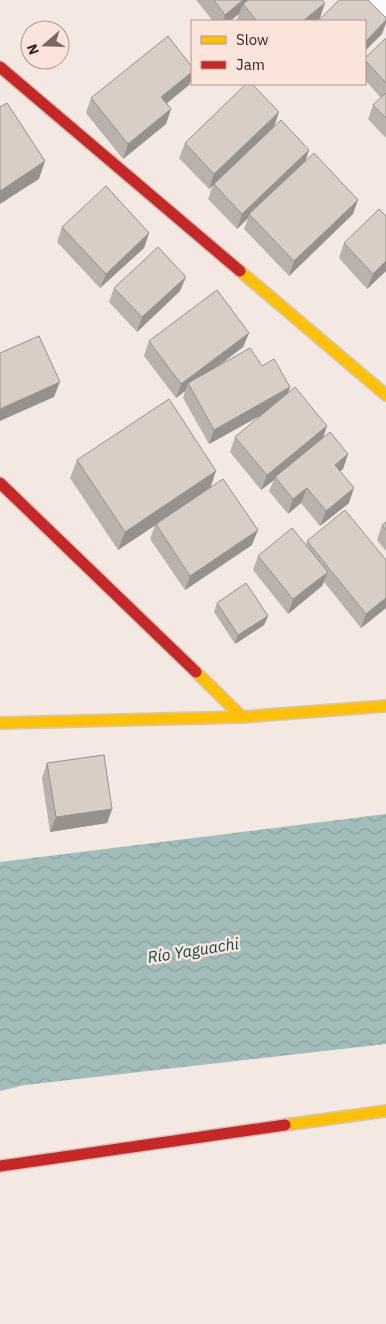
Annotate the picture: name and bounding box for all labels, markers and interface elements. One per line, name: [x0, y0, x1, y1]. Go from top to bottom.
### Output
north arrow: [20, 20, 70, 70]
legend: [191, 20, 366, 85]
text: Slow: [236, 30, 269, 49]
text: N: [23, 42, 43, 57]
text: Jam: [236, 55, 265, 74]
water label: Río Yaguachi: [146, 933, 241, 967]

